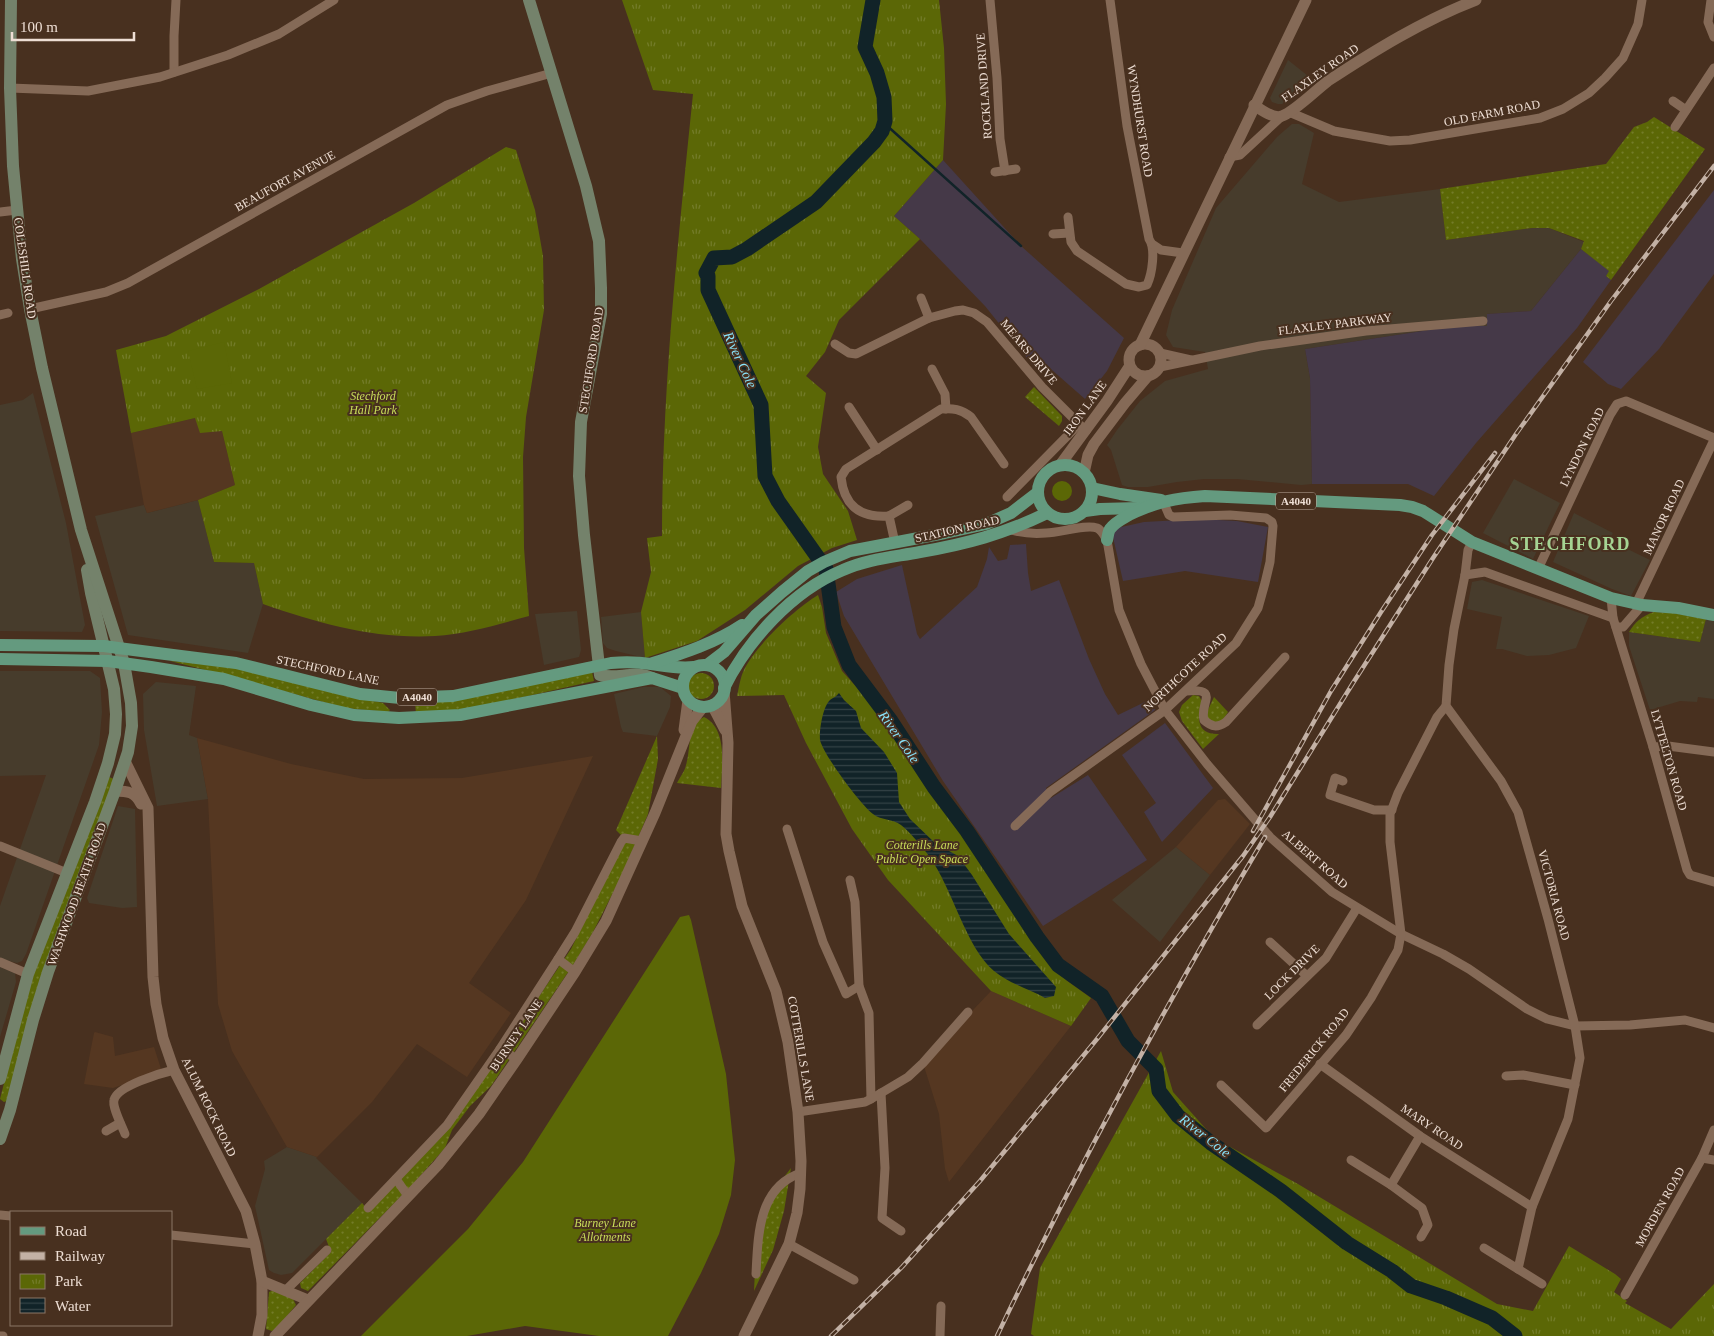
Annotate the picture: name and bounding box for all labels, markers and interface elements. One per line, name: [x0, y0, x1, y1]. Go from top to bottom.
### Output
scale bar: [12, 10, 135, 42]
text: 100 m: [20, 19, 58, 35]
street label: ROCKLAND DRIVE: [973, 32, 995, 140]
street label: FLAXLEY ROAD: [1279, 41, 1362, 105]
street label: WYNDHURST ROAD: [1124, 64, 1156, 178]
street label: OLD FARM ROAD: [1443, 97, 1542, 129]
street label: BEAUFORT AVENUE: [232, 148, 338, 214]
street label: COLESHILL ROAD: [11, 217, 39, 320]
street label: STECHFORD ROAD: [576, 306, 606, 414]
street label: FLAXLEY PARKWAY: [1277, 310, 1393, 338]
street label: MEARS DRIVE: [998, 316, 1060, 388]
water label: River Cole: [720, 329, 760, 390]
street label: IRON LANE: [1060, 378, 1110, 438]
park label: Stechford Hall Park: [348, 389, 397, 417]
street label: LYNDON ROAD: [1557, 405, 1607, 489]
street label: MANOR ROAD: [1640, 477, 1688, 557]
road number: A4040: [1276, 492, 1316, 510]
street label: STATION ROAD: [914, 512, 1001, 545]
district label: STECHFORD: [1509, 534, 1631, 554]
street label: NORTHCOTE ROAD: [1140, 630, 1230, 714]
street label: STECHFORD LANE: [275, 652, 381, 688]
road number: A4040: [397, 689, 437, 706]
water label: River Cole: [875, 707, 922, 766]
street label: LYTTELTON ROAD: [1648, 708, 1690, 812]
street label: WASHWOOD HEATH ROAD: [45, 821, 109, 967]
street label: ALBERT ROAD: [1279, 827, 1351, 892]
park label: Cotterills Lane Public Open Space: [875, 838, 969, 866]
street label: VICTORIA ROAD: [1535, 848, 1573, 942]
street label: LOCK DRIVE: [1261, 941, 1323, 1003]
street label: COTTERILLS LANE: [785, 995, 817, 1103]
street label: BURNEY LANE: [487, 996, 545, 1074]
street label: FREDERICK ROAD: [1276, 1005, 1352, 1095]
street label: ALUM ROCK ROAD: [179, 1055, 239, 1159]
street label: MARY ROAD: [1398, 1101, 1466, 1153]
water label: River Cole: [1176, 1111, 1233, 1160]
street label: MORDEN ROAD: [1632, 1164, 1688, 1249]
legend: [10, 1211, 172, 1326]
park label: Burney Lane Allotments: [574, 1216, 636, 1244]
text: Road: [55, 1223, 87, 1239]
text: Railway: [55, 1248, 105, 1264]
text: Park: [55, 1273, 83, 1289]
text: Water: [55, 1298, 90, 1314]

